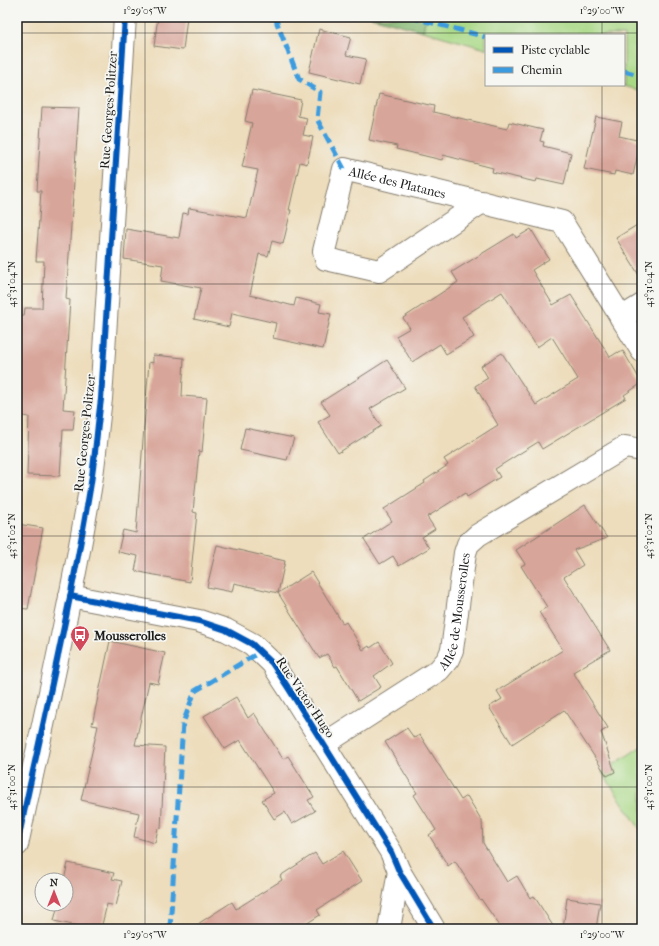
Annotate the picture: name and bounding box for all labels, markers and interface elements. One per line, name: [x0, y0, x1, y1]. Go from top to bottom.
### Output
text: 1°29'05"W: [123, 5, 168, 17]
text: 1°29'00"W: [580, 5, 625, 17]
legend: [485, 34, 625, 86]
text: Piste cyclable: [521, 43, 590, 57]
street label: Rue Georges Politzer: [97, 50, 120, 169]
text: Chemin: [521, 63, 562, 77]
street label: Allée des Platanes: [346, 163, 448, 202]
text: 43°31'04"N: [6, 260, 18, 307]
text: 43°31'04"N: [643, 260, 655, 307]
street label: Rue Georges Politzer: [71, 373, 98, 493]
text: 43°31'02"N: [6, 513, 18, 559]
text: 43°31'02"N: [643, 513, 655, 559]
street label: Allée de Mousserolles: [435, 552, 473, 674]
bus stop icon: Mousserolles: [69, 624, 91, 652]
place label: Mousserolles: [93, 628, 166, 643]
street label: Rue Victor Hugo: [273, 654, 338, 741]
text: 43°31'00"N: [6, 764, 18, 810]
text: 43°31'00"N: [643, 764, 655, 810]
north arrow: [34, 872, 74, 912]
text: N: [50, 876, 59, 889]
text: 1°29'05"W: [123, 929, 168, 941]
text: 1°29'00"W: [580, 929, 625, 941]

